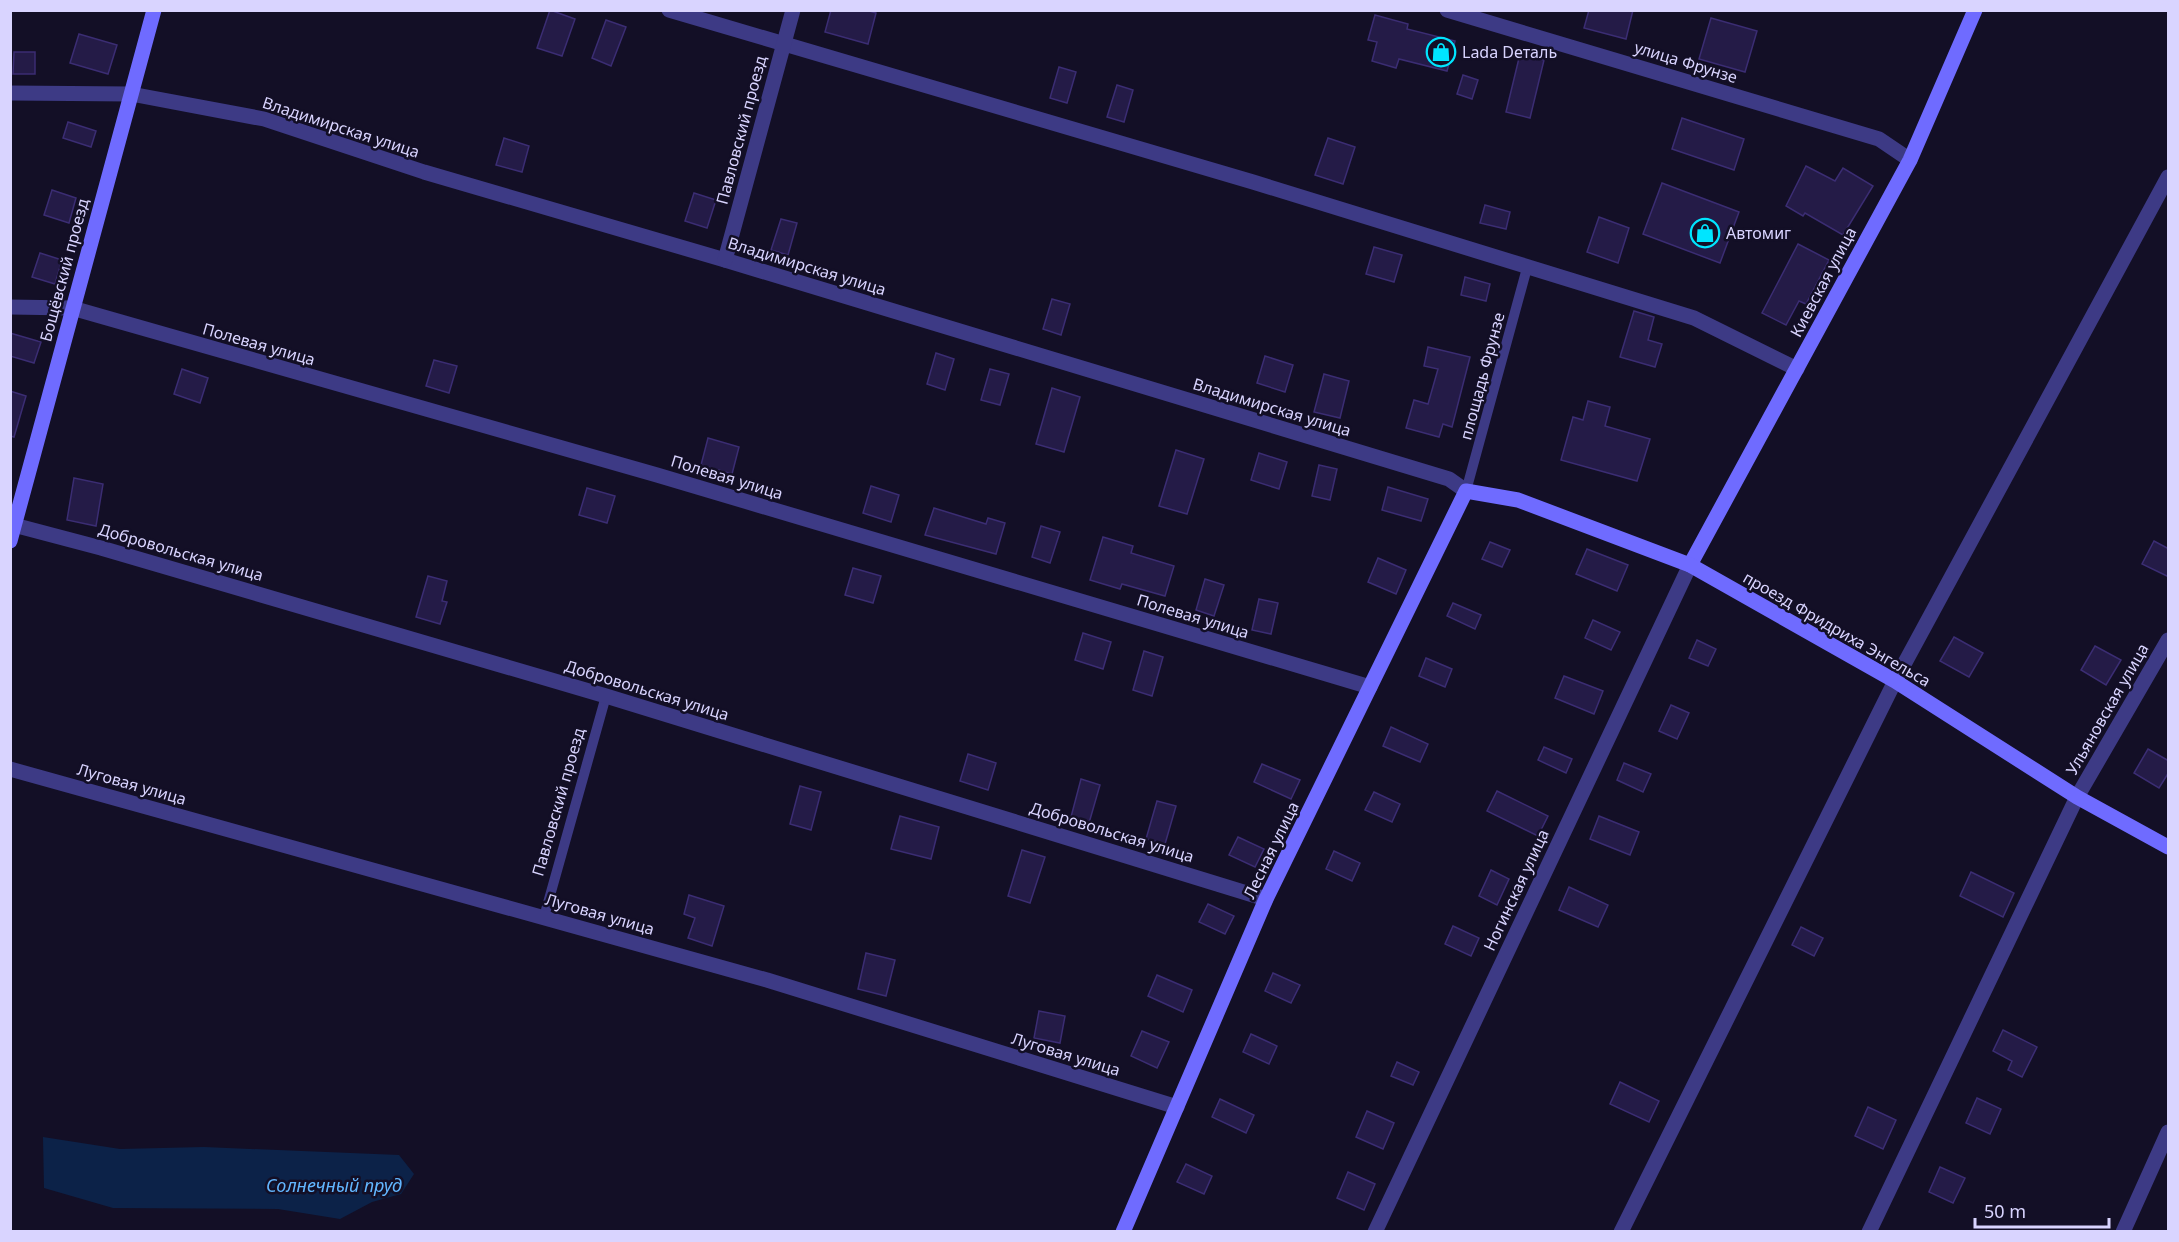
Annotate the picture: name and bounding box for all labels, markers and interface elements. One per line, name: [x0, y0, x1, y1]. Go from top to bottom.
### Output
shop icon: Lada Dеталь: [1425, 36, 1457, 68]
street label: улица Фрунзе: [1632, 36, 1740, 88]
place label: Lada Dеталь: [1462, 41, 1557, 63]
street label: Павловский проезд: [711, 53, 772, 207]
street label: Владимирская улица: [260, 91, 422, 163]
street label: Бощёвский проезд: [34, 196, 94, 344]
shop icon: Автомиг: [1689, 217, 1721, 249]
place label: Автомиг: [1726, 222, 1791, 244]
street label: Киевская улица: [1785, 223, 1861, 341]
street label: Владимирская улица: [725, 232, 889, 300]
street label: площадь Фрунзе: [1454, 310, 1510, 442]
street label: Полевая улица: [200, 317, 318, 371]
street label: Владимирская улица: [1190, 373, 1354, 441]
street label: Полевая улица: [668, 450, 786, 504]
street label: Добровольская улица: [96, 518, 266, 586]
street label: проезд Фридриха Энгельса: [1739, 566, 1935, 692]
street label: Полевая улица: [1134, 589, 1252, 643]
street label: Ульяновская улица: [2060, 639, 2154, 779]
street label: Добровольская улица: [562, 655, 732, 725]
street label: Павловский проезд: [526, 725, 590, 879]
street label: Луговая улица: [75, 758, 189, 810]
street label: Добровольская улица: [1027, 797, 1197, 867]
street label: Лесная улица: [1238, 798, 1304, 902]
street label: Ногинская улица: [1478, 826, 1554, 954]
street label: Луговая улица: [543, 888, 657, 940]
street label: Луговая улица: [1009, 1027, 1123, 1081]
water label: Солнечный пруд: [266, 1173, 402, 1197]
scale bar: [1975, 1191, 2108, 1229]
text: 50 m: [1984, 1199, 2026, 1223]

